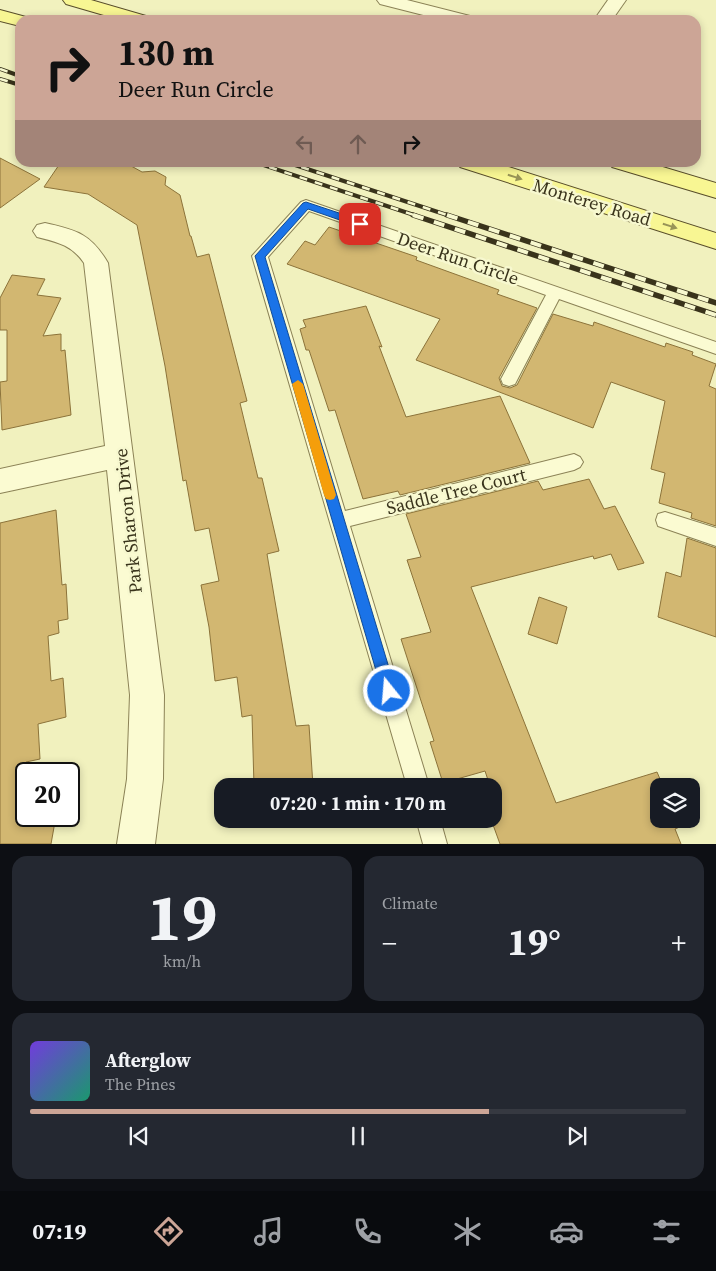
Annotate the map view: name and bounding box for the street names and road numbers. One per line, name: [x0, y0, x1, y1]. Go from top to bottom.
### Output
street label: Monterey Road: [530, 172, 654, 232]
street label: Deer Run Circle: [394, 225, 522, 291]
street label: Park Sharon Drive: [108, 447, 148, 595]
street label: Saddle Tree Court: [384, 462, 528, 520]

